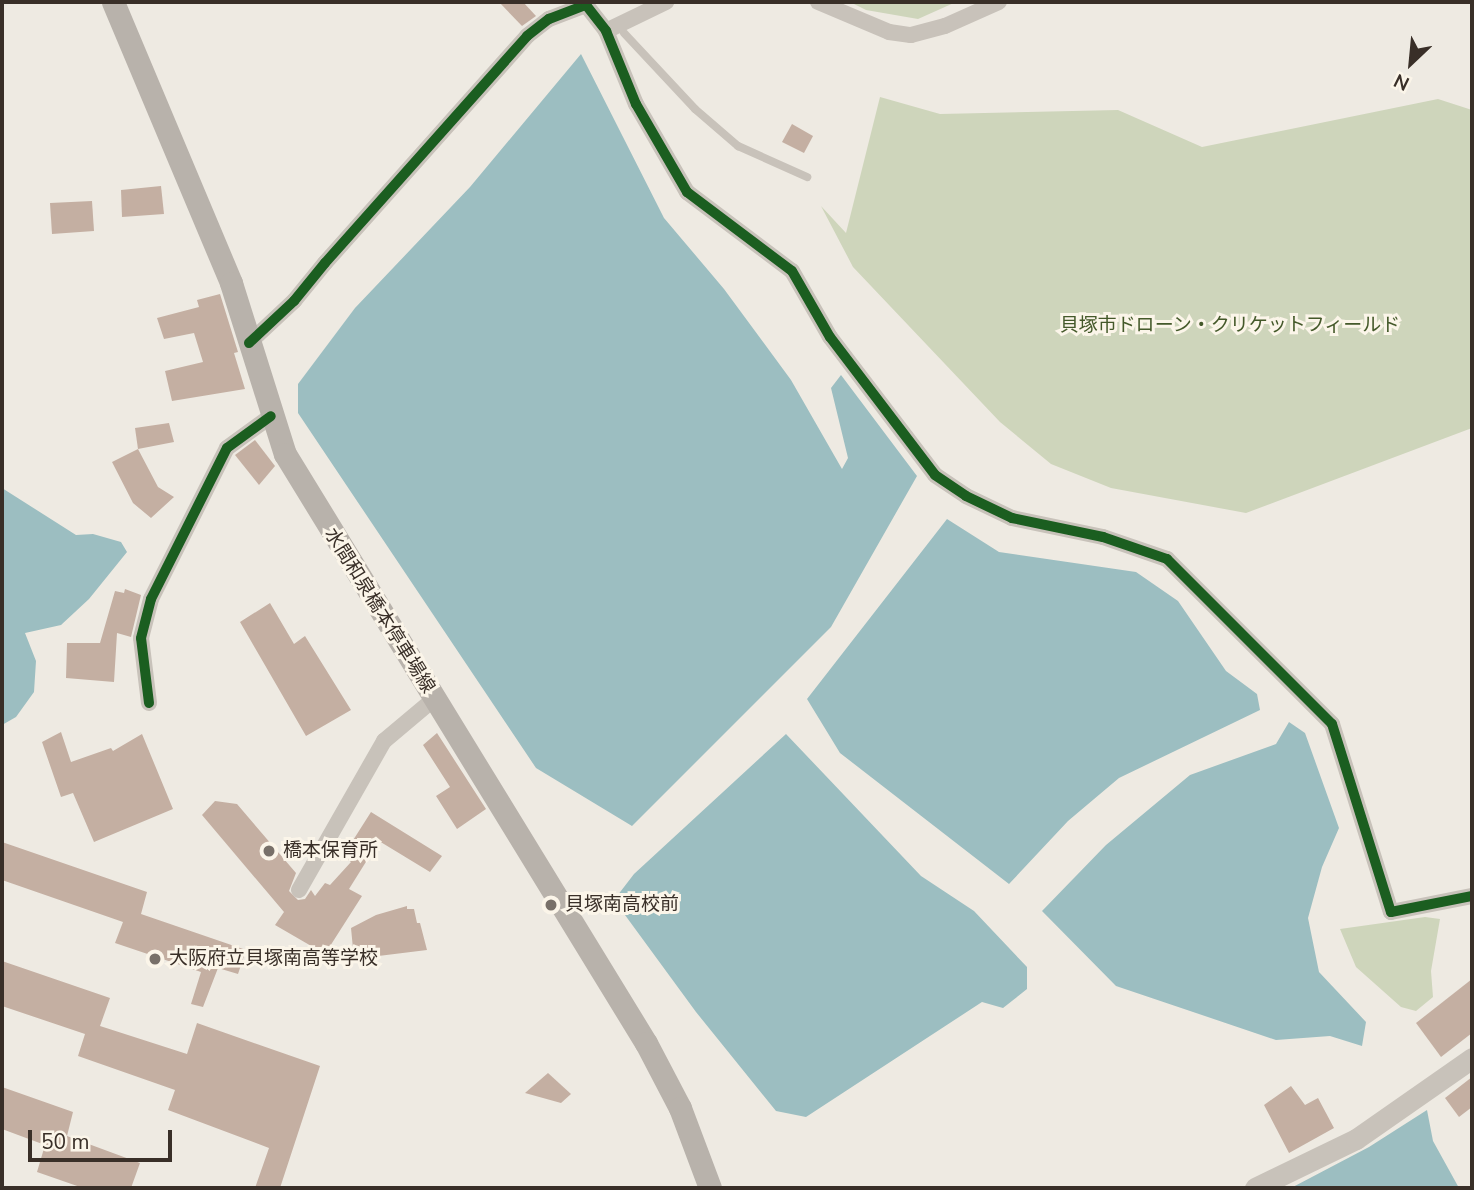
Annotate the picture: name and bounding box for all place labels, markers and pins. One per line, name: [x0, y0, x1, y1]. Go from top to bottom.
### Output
place label: 橋本保育所: [283, 840, 378, 862]
marker: 橋本保育所: [261, 843, 277, 859]
place label: 貝塚南高校前: [565, 894, 679, 916]
marker: 貝塚南高校前: [543, 897, 559, 913]
place label: 大阪府立貝塚南高等学校: [169, 948, 378, 970]
marker: 大阪府立貝塚南高等学校: [147, 951, 163, 967]

